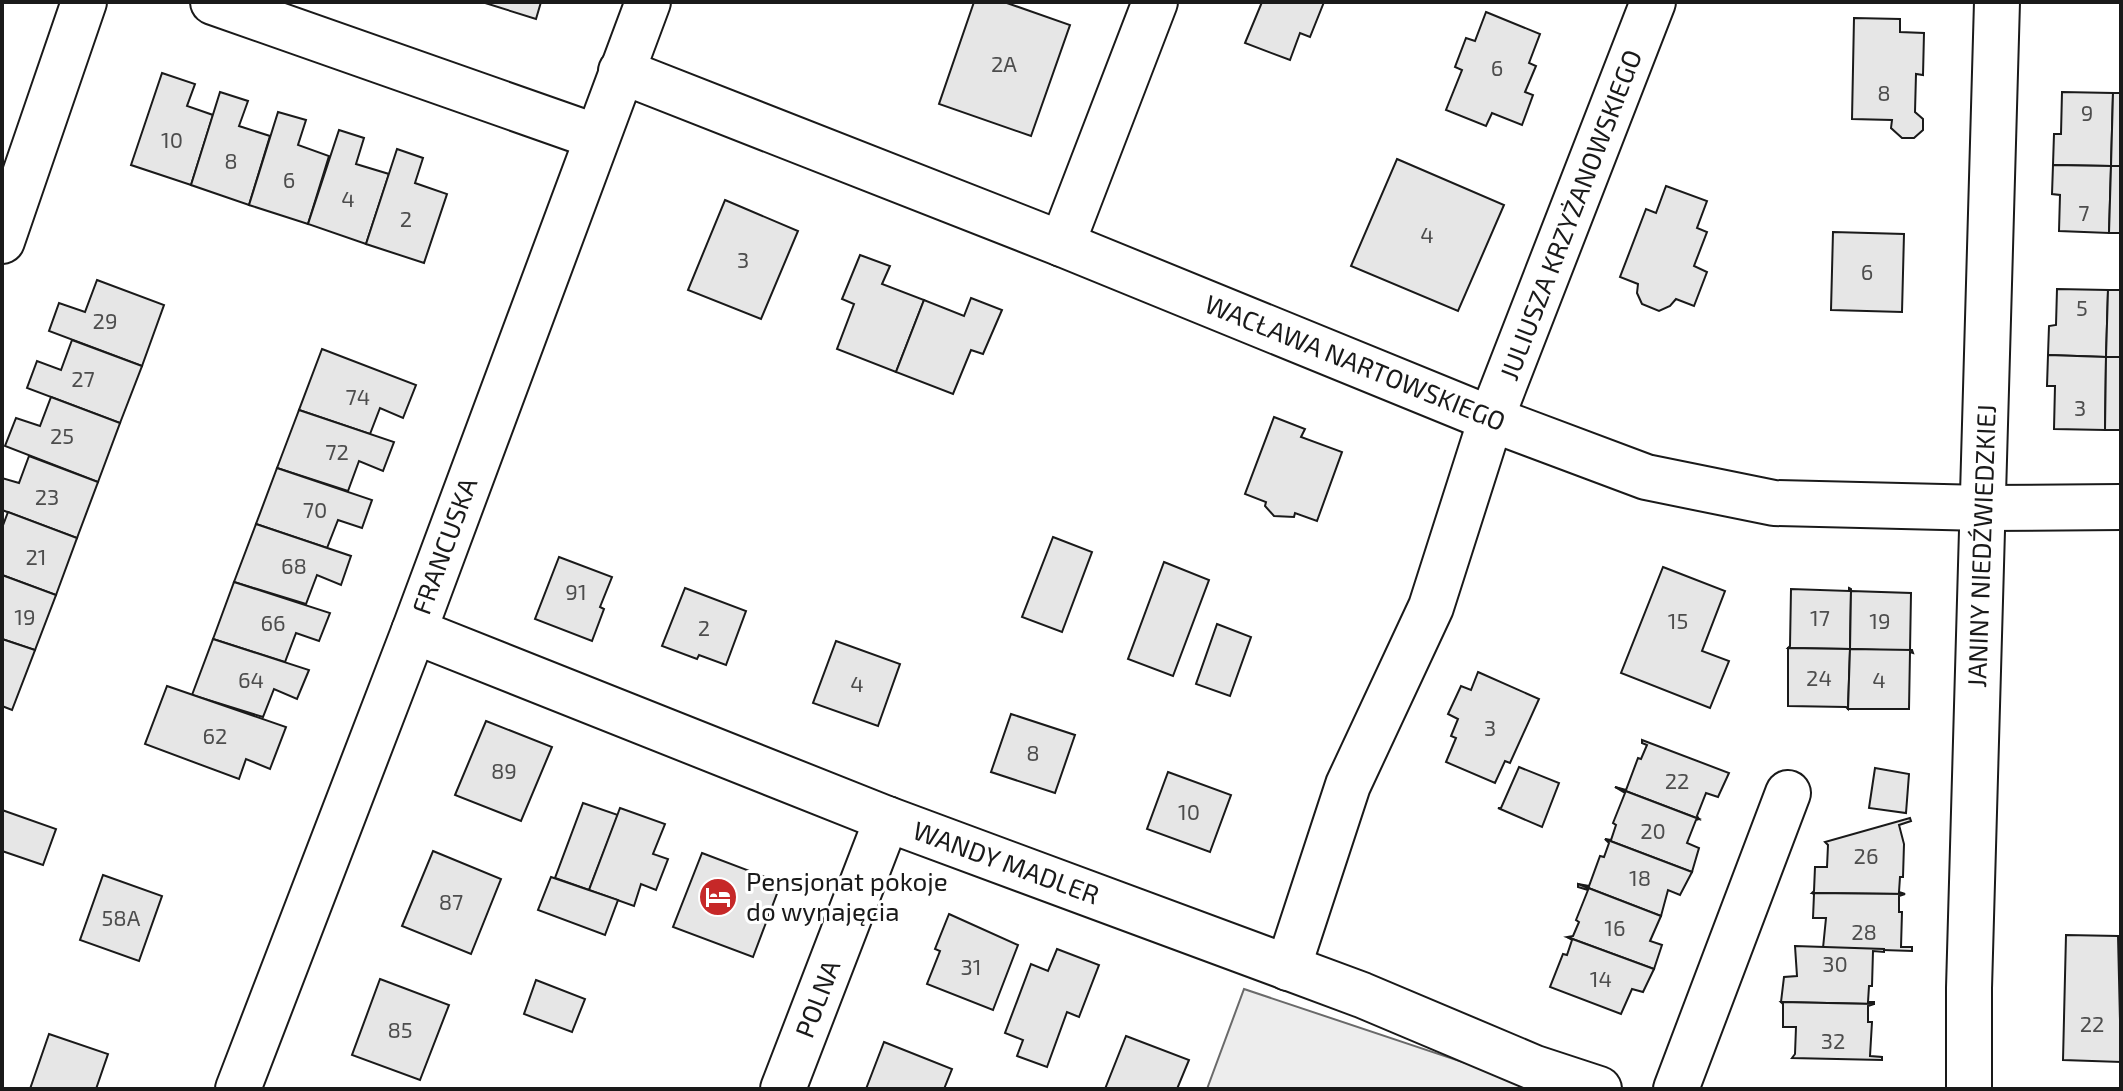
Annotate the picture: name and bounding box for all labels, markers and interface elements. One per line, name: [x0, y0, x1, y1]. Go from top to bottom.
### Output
street label: JULIUSZA KRZYŻANOWSKIEGO: [1492, 45, 1647, 384]
house number: 2A: [991, 50, 1017, 76]
house number: 6: [1491, 54, 1503, 80]
house number: 8: [1877, 79, 1891, 105]
house number: 9: [2081, 99, 2093, 125]
house number: 10: [161, 126, 183, 152]
house number: 8: [224, 147, 238, 173]
house number: 6: [283, 166, 295, 192]
house number: 4: [341, 185, 355, 211]
house number: 7: [2078, 199, 2090, 225]
house number: 2: [400, 205, 412, 231]
house number: 4: [1420, 221, 1434, 247]
house number: 3: [737, 246, 749, 272]
house number: 6: [1861, 258, 1873, 284]
street label: WACŁAWA NARTOWSKIEGO: [1201, 287, 1510, 436]
house number: 5: [2076, 294, 2088, 320]
house number: 29: [93, 307, 117, 333]
house number: 27: [71, 365, 95, 391]
house number: 74: [346, 383, 370, 409]
house number: 3: [2074, 394, 2086, 420]
street label: JANINY NIEDŹWIEDZKIEJ: [1960, 404, 2001, 688]
house number: 25: [50, 422, 74, 448]
house number: 72: [325, 438, 349, 464]
street label: FRANCUSKA: [405, 473, 483, 618]
house number: 23: [35, 483, 59, 509]
house number: 70: [303, 496, 327, 522]
house number: 21: [25, 543, 47, 569]
house number: 68: [281, 552, 307, 578]
house number: 91: [565, 578, 587, 604]
house number: 19: [14, 603, 36, 629]
house number: 17: [1810, 604, 1830, 630]
house number: 15: [1668, 607, 1688, 633]
house number: 19: [1869, 607, 1891, 633]
house number: 66: [260, 609, 286, 635]
house number: 2: [698, 614, 710, 640]
house number: 24: [1806, 664, 1832, 690]
house number: 64: [238, 666, 264, 692]
house number: 4: [1872, 666, 1886, 692]
house number: 4: [850, 670, 864, 696]
house number: 3: [1484, 714, 1496, 740]
house number: 62: [203, 722, 227, 748]
house number: 8: [1026, 739, 1040, 765]
house number: 89: [491, 757, 517, 783]
house number: 22: [1665, 767, 1689, 793]
house number: 10: [1178, 798, 1200, 824]
street label: WANDY MADLER: [909, 814, 1104, 910]
house number: 20: [1640, 817, 1666, 843]
house number: 26: [1854, 842, 1878, 868]
house number: 18: [1629, 864, 1651, 890]
place label: Pensjonat pokoje do wynajęcia: [746, 865, 948, 926]
hotel icon: Pensjonat pokoje do wynajęcia: [697, 876, 739, 918]
house number: 87: [439, 888, 463, 914]
house number: 58A: [102, 904, 141, 930]
house number: 16: [1604, 914, 1626, 940]
house number: 28: [1851, 918, 1877, 944]
house number: 30: [1822, 950, 1848, 976]
house number: 31: [961, 953, 982, 979]
street label: POLNA: [788, 955, 846, 1042]
house number: 14: [1590, 965, 1612, 991]
house number: 22: [2080, 1010, 2104, 1036]
house number: 85: [387, 1016, 413, 1042]
house number: 32: [1821, 1027, 1845, 1053]

